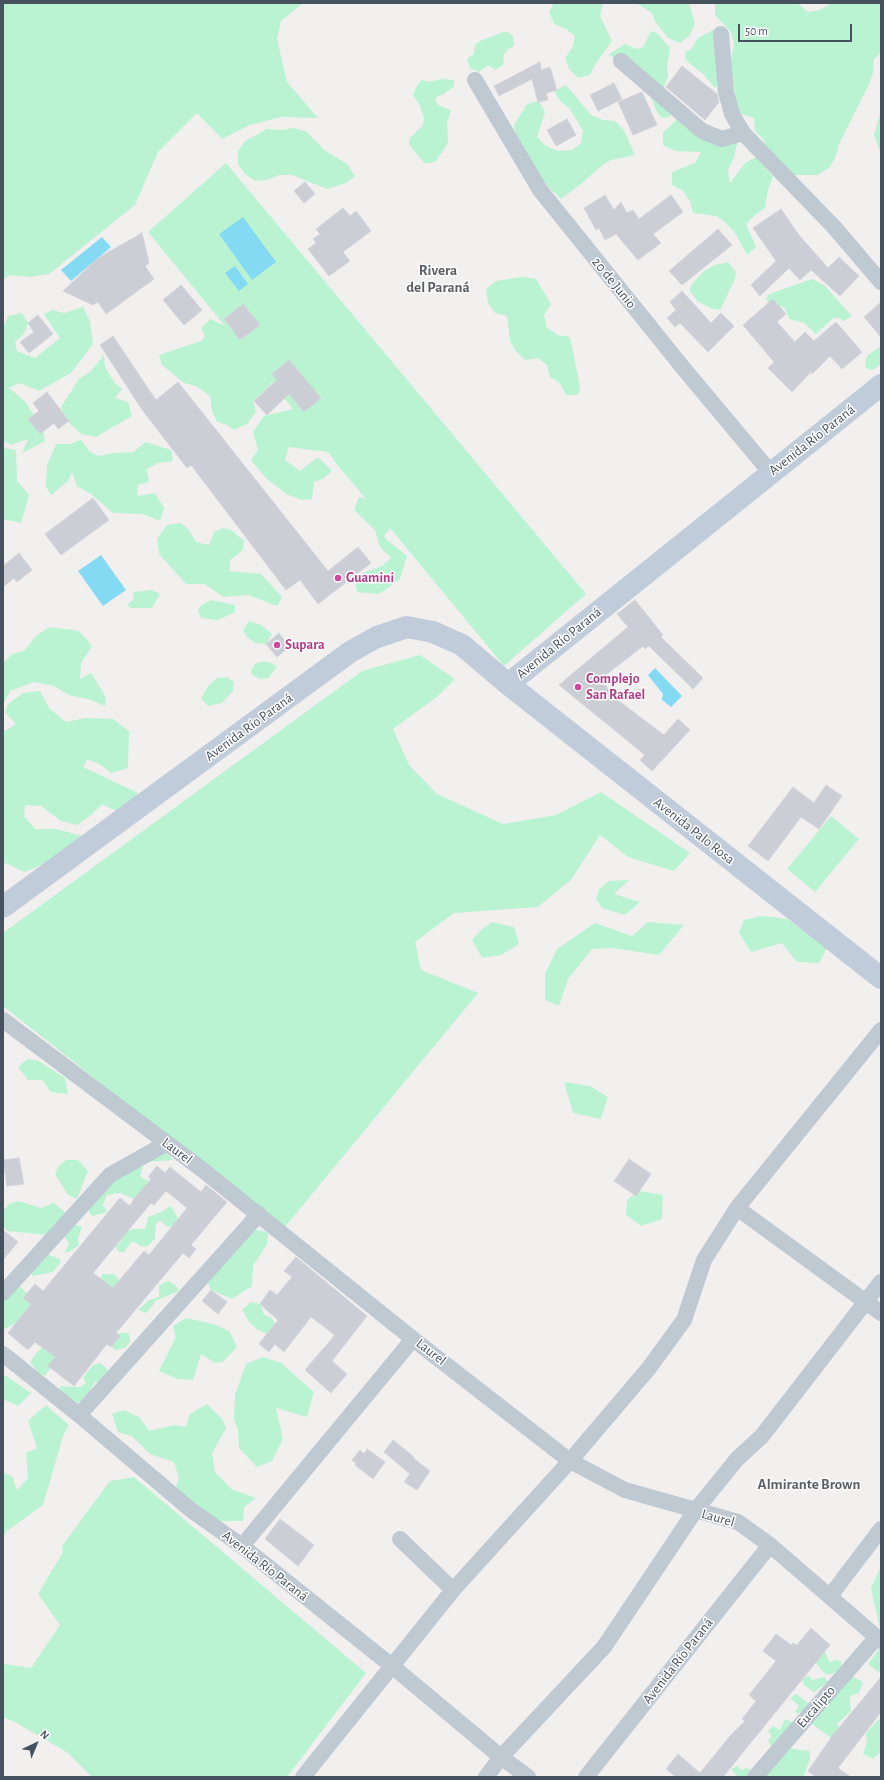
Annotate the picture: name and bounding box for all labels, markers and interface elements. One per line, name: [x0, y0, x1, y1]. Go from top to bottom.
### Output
scale bar: [740, 16, 854, 42]
text: 50 m: [745, 25, 768, 37]
street label: 20 de Junio: [588, 254, 640, 312]
district label: Rivera del Paraná: [406, 261, 470, 296]
street label: Avenida Río Paraná: [766, 401, 858, 479]
place label: Guamini: [346, 570, 394, 586]
marker: Guamini: [333, 573, 343, 583]
street label: Avenida Río Paraná: [513, 604, 605, 682]
place label: Supara: [285, 637, 325, 653]
marker: Supara: [272, 640, 282, 650]
place label: Complejo San Rafael: [586, 671, 645, 704]
marker: Complejo San Rafael: [573, 682, 583, 692]
street label: Avenida Río Paraná: [202, 689, 296, 765]
street label: Avenida Palo Rosa: [650, 794, 738, 868]
street label: Laurel: [158, 1134, 196, 1168]
street label: Laurel: [413, 1335, 449, 1369]
district label: Almirante Brown: [758, 1475, 860, 1493]
street label: Laurel: [699, 1505, 737, 1531]
street label: Avenida Río Paraná: [219, 1527, 311, 1605]
street label: Avenida Río Paraná: [639, 1615, 717, 1707]
street label: Eucalipto: [793, 1682, 839, 1732]
north arrow: [16, 1724, 56, 1764]
text: N: [38, 1728, 51, 1742]

